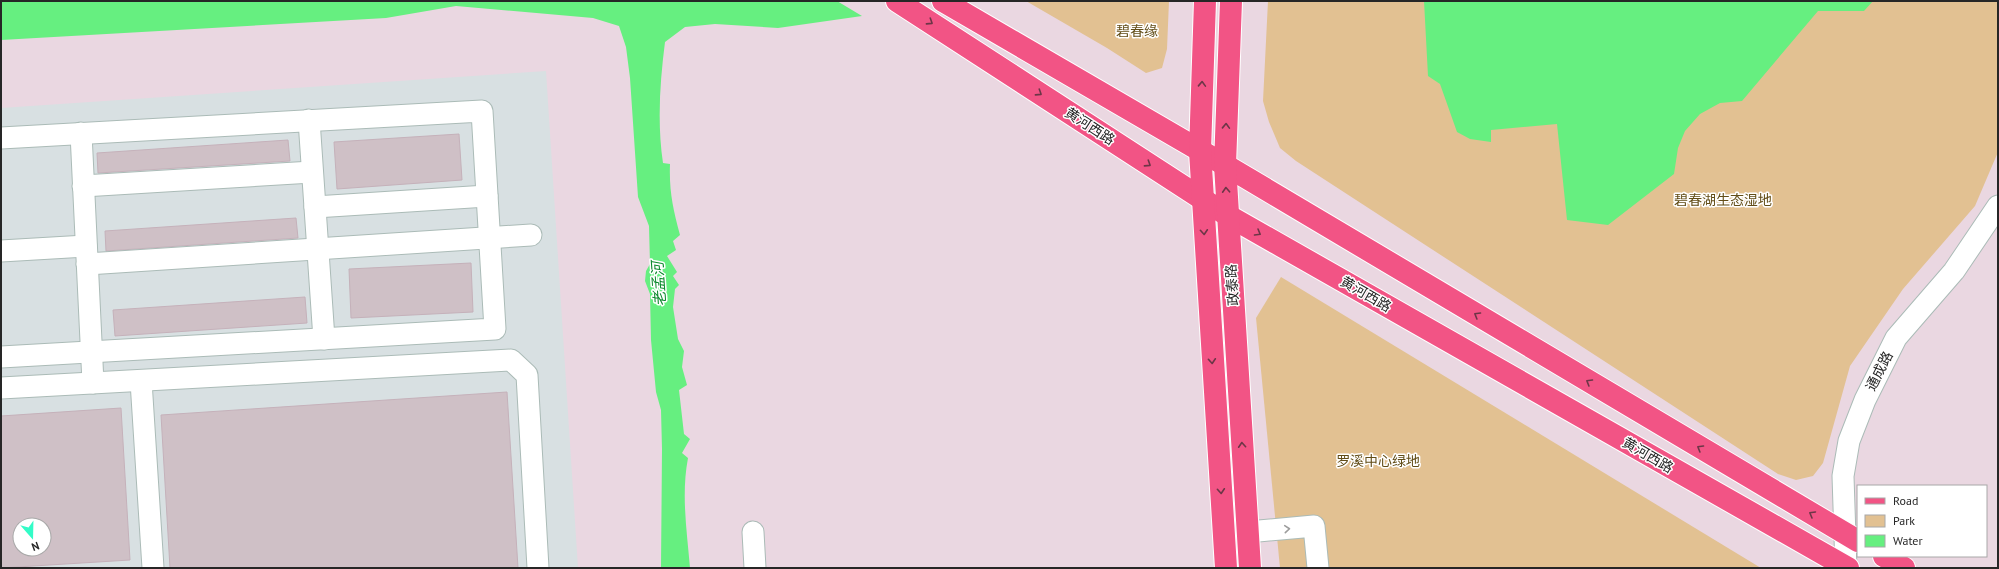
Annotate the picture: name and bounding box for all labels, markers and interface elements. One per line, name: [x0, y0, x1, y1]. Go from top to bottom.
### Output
one-way arrow: [926, 17, 933, 25]
park label: 碧春缘: [1116, 22, 1158, 40]
one-way arrow: [1198, 81, 1206, 87]
one-way arrow: [1035, 88, 1042, 96]
street label: 黄河西路: [1062, 103, 1118, 149]
one-way arrow: [1222, 123, 1230, 129]
one-way arrow: [1144, 159, 1151, 167]
one-way arrow: [1222, 187, 1230, 193]
park label: 碧春湖生态湿地: [1674, 191, 1772, 209]
one-way arrow: [1254, 228, 1261, 235]
one-way arrow: [1199, 229, 1208, 235]
water label: 老孟河: [647, 258, 670, 307]
street label: 政泰路: [1222, 263, 1242, 307]
street label: 黄河西路: [1337, 272, 1395, 316]
one-way arrow: [1474, 313, 1481, 320]
street label: 通成路: [1861, 348, 1897, 394]
one-way arrow: [1208, 358, 1217, 364]
one-way arrow: [1586, 379, 1593, 386]
street label: 黄河西路: [1619, 433, 1677, 477]
one-way arrow: [1238, 442, 1247, 448]
one-way arrow: [1697, 446, 1704, 453]
park label: 罗溪中心绿地: [1336, 452, 1420, 470]
legend: [1857, 485, 1987, 557]
one-way arrow: [1216, 488, 1225, 494]
text: Road: [1893, 493, 1918, 508]
one-way arrow: [1809, 512, 1816, 519]
text: Park: [1893, 513, 1915, 528]
north arrow: [12, 517, 52, 557]
one-way arrow: [1284, 524, 1290, 533]
text: Water: [1893, 533, 1923, 548]
text: N: [30, 539, 41, 554]

